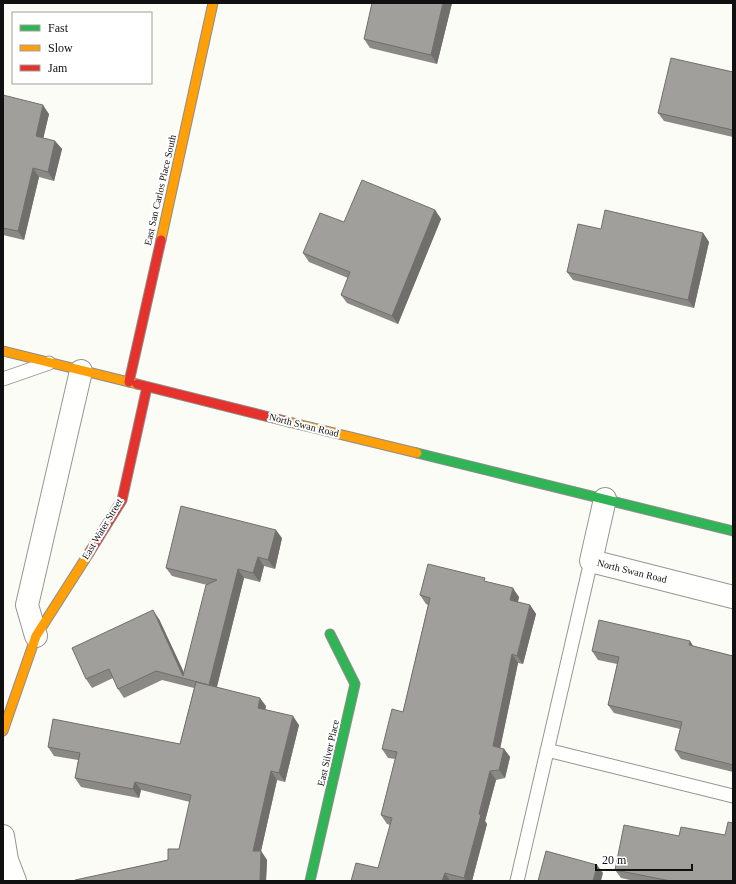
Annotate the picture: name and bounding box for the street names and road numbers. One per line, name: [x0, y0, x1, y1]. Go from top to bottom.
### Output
street label: East San Carlos Place South: [142, 134, 178, 246]
street label: North Swan Road: [268, 411, 340, 439]
street label: East Water Street: [80, 496, 125, 561]
street label: North Swan Road: [596, 557, 668, 585]
street label: East Silver Place: [315, 718, 341, 787]

